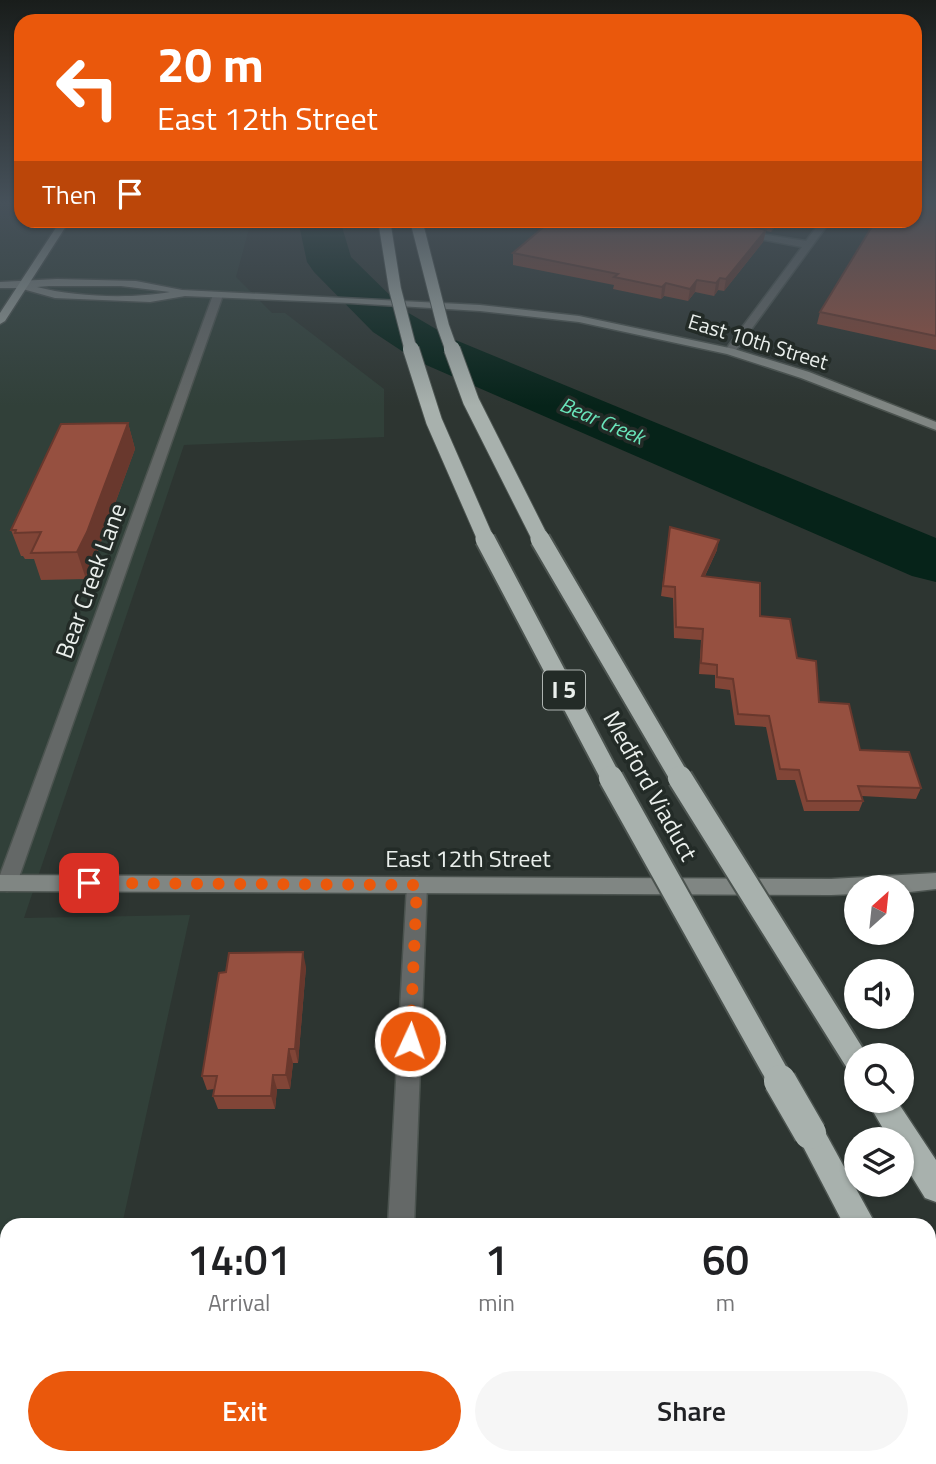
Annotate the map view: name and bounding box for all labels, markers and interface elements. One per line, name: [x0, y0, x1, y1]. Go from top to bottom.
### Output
text: 20 m: [157, 26, 264, 101]
icon: left: [42, 42, 133, 133]
text: East 12th Street: [157, 94, 378, 142]
text: Then: [42, 175, 97, 214]
icon: arrive: [111, 175, 149, 213]
street label: East 10th Street: [684, 305, 833, 378]
water label: Bear Creek: [555, 388, 652, 453]
street label: Bear Creek Lane: [45, 498, 135, 663]
road number: I 5: [543, 670, 585, 710]
street label: Medford Viaduct: [595, 704, 707, 868]
street label: East 12th Street: [385, 840, 551, 876]
pin: [59, 853, 119, 913]
icon: arrive: [70, 864, 108, 902]
north arrow: [844, 875, 914, 945]
map controls: [844, 875, 914, 1197]
button: sound: [844, 959, 914, 1029]
position arrow: [373, 1004, 447, 1078]
button: search: [844, 1043, 914, 1113]
button: layers: [844, 1127, 914, 1197]
text: 14:01: [187, 1227, 291, 1291]
text: 1: [485, 1227, 508, 1291]
text: 60: [702, 1227, 749, 1291]
text: Arrival: [208, 1285, 270, 1320]
text: min: [478, 1285, 515, 1320]
text: m: [716, 1285, 735, 1320]
button: Exit: [28, 1371, 461, 1451]
button: Share: [475, 1371, 908, 1451]

